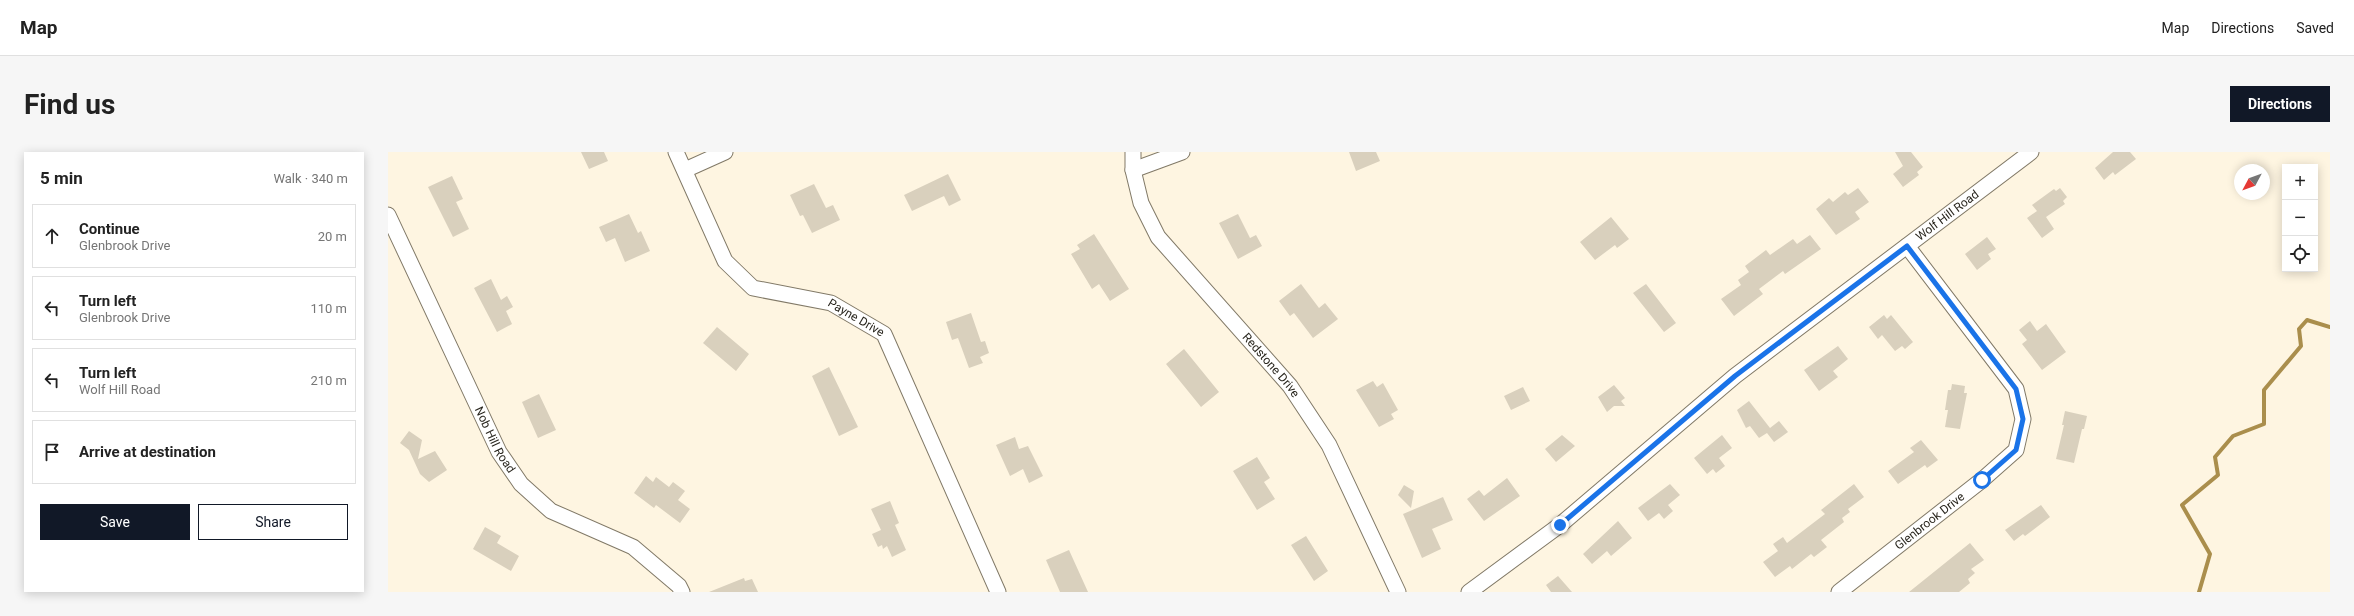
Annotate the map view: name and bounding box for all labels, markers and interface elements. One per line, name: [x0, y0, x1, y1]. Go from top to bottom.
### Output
text: Map: [20, 16, 58, 39]
text: Map: [2162, 20, 2189, 36]
text: Directions: [2211, 20, 2274, 36]
text: Saved: [2296, 20, 2334, 36]
button: Directions: [2230, 86, 2330, 122]
text: Find us: [24, 88, 115, 121]
north arrow: [2234, 164, 2270, 200]
map controls: [2282, 164, 2318, 272]
button: +: [2282, 164, 2318, 200]
text: 5 min: [40, 168, 83, 188]
text: Walk · 340 m: [273, 171, 348, 186]
street label: Wolf Hill Road: [1913, 187, 1981, 244]
button: −: [2282, 200, 2318, 236]
text: Continue: [79, 220, 140, 238]
icon: ahead: [41, 225, 63, 247]
text: 20 m: [318, 229, 347, 244]
button: locate: [2282, 236, 2318, 272]
text: Glenbrook Drive: [79, 238, 171, 253]
text: Turn left: [79, 292, 136, 310]
street label: Payne Drive: [826, 296, 887, 340]
icon: left: [41, 297, 63, 319]
text: 110 m: [310, 301, 347, 316]
text: Glenbrook Drive: [79, 310, 171, 325]
street label: Redstone Drive: [1240, 330, 1303, 400]
text: Turn left: [79, 364, 136, 382]
icon: left: [41, 369, 63, 391]
text: 210 m: [310, 373, 347, 388]
text: Wolf Hill Road: [79, 382, 160, 397]
street label: Nob Hill Road: [472, 404, 518, 476]
icon: arrive: [41, 441, 63, 463]
text: Arrive at destination: [79, 443, 216, 461]
route start: [1973, 471, 1991, 489]
street label: Glenbrook Drive: [1892, 489, 1967, 553]
button: Save: [40, 504, 190, 540]
button: Share: [198, 504, 348, 540]
route end: [1551, 516, 1569, 534]

